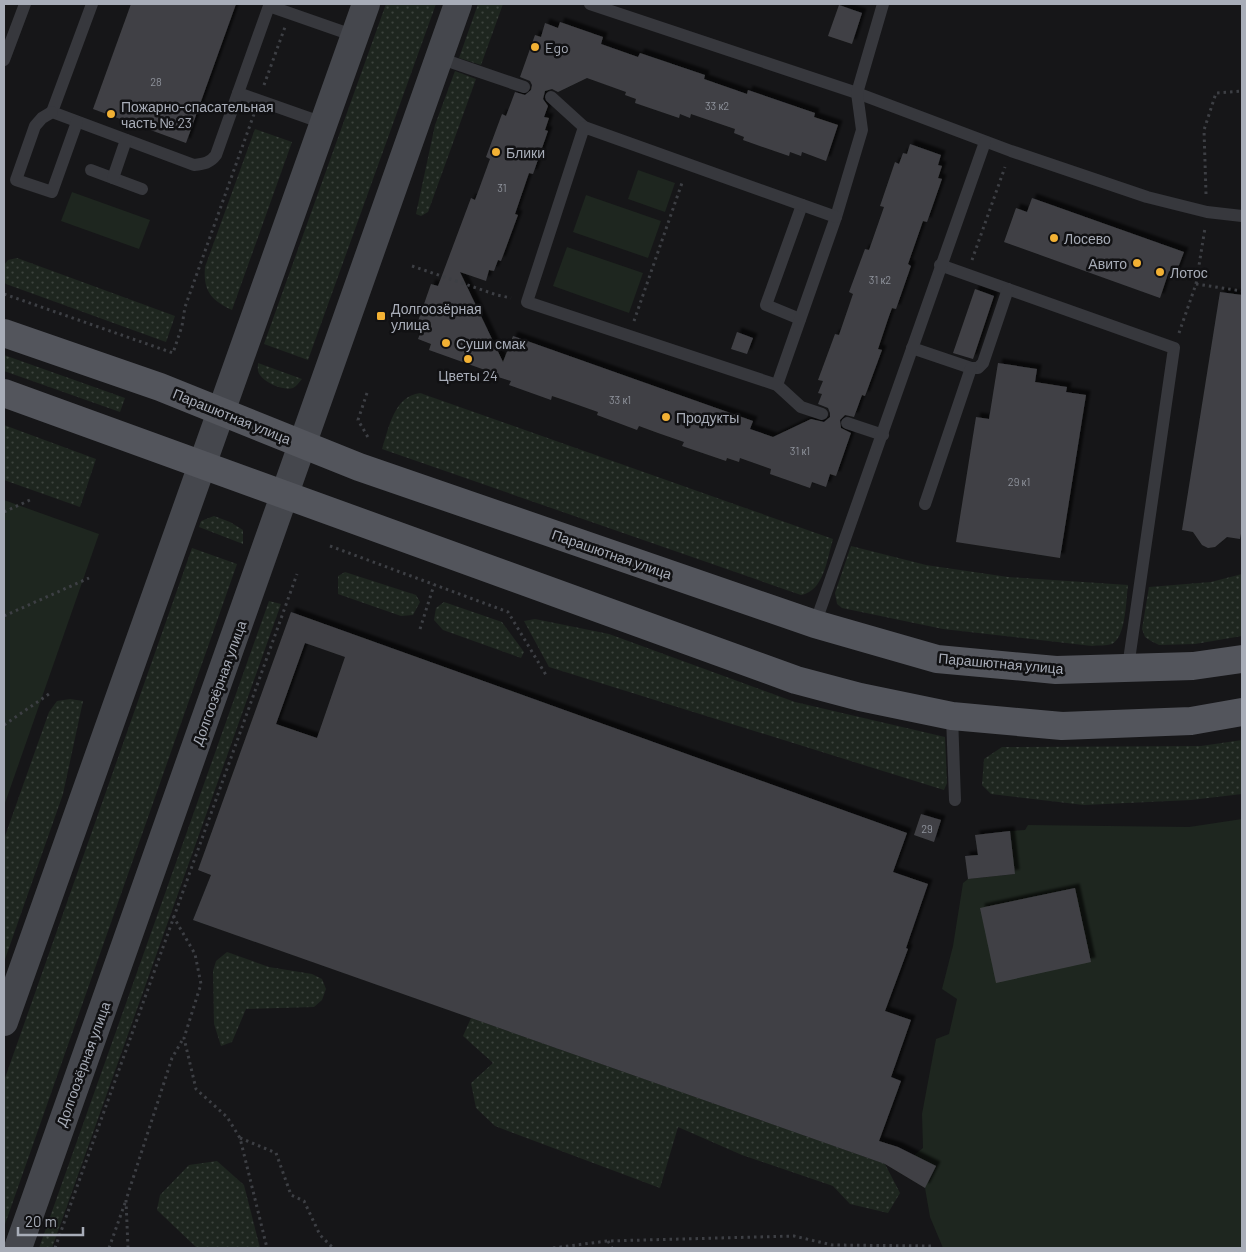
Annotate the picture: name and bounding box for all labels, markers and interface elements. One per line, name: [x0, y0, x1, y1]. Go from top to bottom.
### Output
place label: Ego: [545, 39, 569, 56]
marker: Ego: [529, 41, 541, 53]
house number: 28: [150, 75, 162, 88]
place label: Пожарно-спасательная часть № 23: [121, 98, 274, 131]
house number: 33 к2: [705, 99, 729, 112]
marker: Пожарно-спасательная часть № 23: [105, 108, 117, 120]
place label: Блики: [506, 144, 545, 161]
marker: Блики: [490, 146, 502, 158]
house number: 31: [497, 181, 507, 194]
place label: Лосево: [1064, 230, 1111, 247]
marker: Лосево: [1048, 232, 1060, 244]
place label: Авито: [1088, 255, 1127, 272]
marker: Авито: [1131, 257, 1143, 269]
place label: Лотос: [1170, 264, 1208, 281]
marker: Лотос: [1154, 266, 1166, 278]
house number: 31 к2: [869, 273, 891, 286]
place label: Долгоозёрная улица: [391, 300, 482, 333]
marker: Долгоозёрная улица: [375, 310, 387, 322]
place label: Суши смак: [456, 335, 526, 352]
marker: Суши смак: [440, 337, 452, 349]
marker: Цветы 24: [462, 353, 474, 365]
place label: Цветы 24: [438, 367, 498, 384]
street label: Парашютная улица: [171, 385, 294, 447]
house number: 33 к1: [609, 393, 631, 406]
place label: Продукты: [676, 409, 739, 426]
marker: Продукты: [660, 411, 672, 423]
house number: 31 к1: [790, 444, 810, 457]
house number: 29 к1: [1008, 475, 1030, 488]
street label: Парашютная улица: [550, 526, 674, 583]
street label: Долгоозёрная улица: [188, 618, 250, 748]
street label: Парашютная улица: [938, 649, 1065, 677]
house number: 29: [921, 822, 933, 835]
street label: Долгоозёрная улица: [52, 999, 114, 1129]
scale bar: [18, 1204, 82, 1236]
text: 20 m: [25, 1212, 57, 1230]

